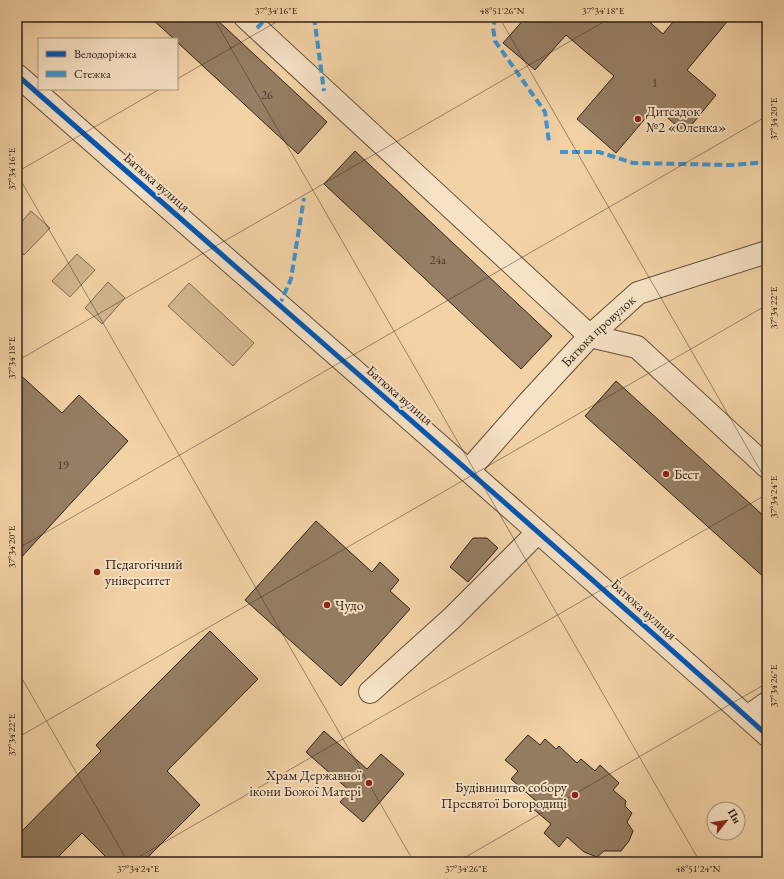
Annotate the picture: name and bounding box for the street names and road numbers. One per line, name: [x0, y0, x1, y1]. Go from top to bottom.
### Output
street label: Батюка вулиця: [120, 148, 194, 216]
street label: Батюка провулок: [557, 290, 639, 371]
street label: Батюка вулиця: [363, 361, 437, 429]
street label: Батюка вулиця: [607, 575, 681, 643]

